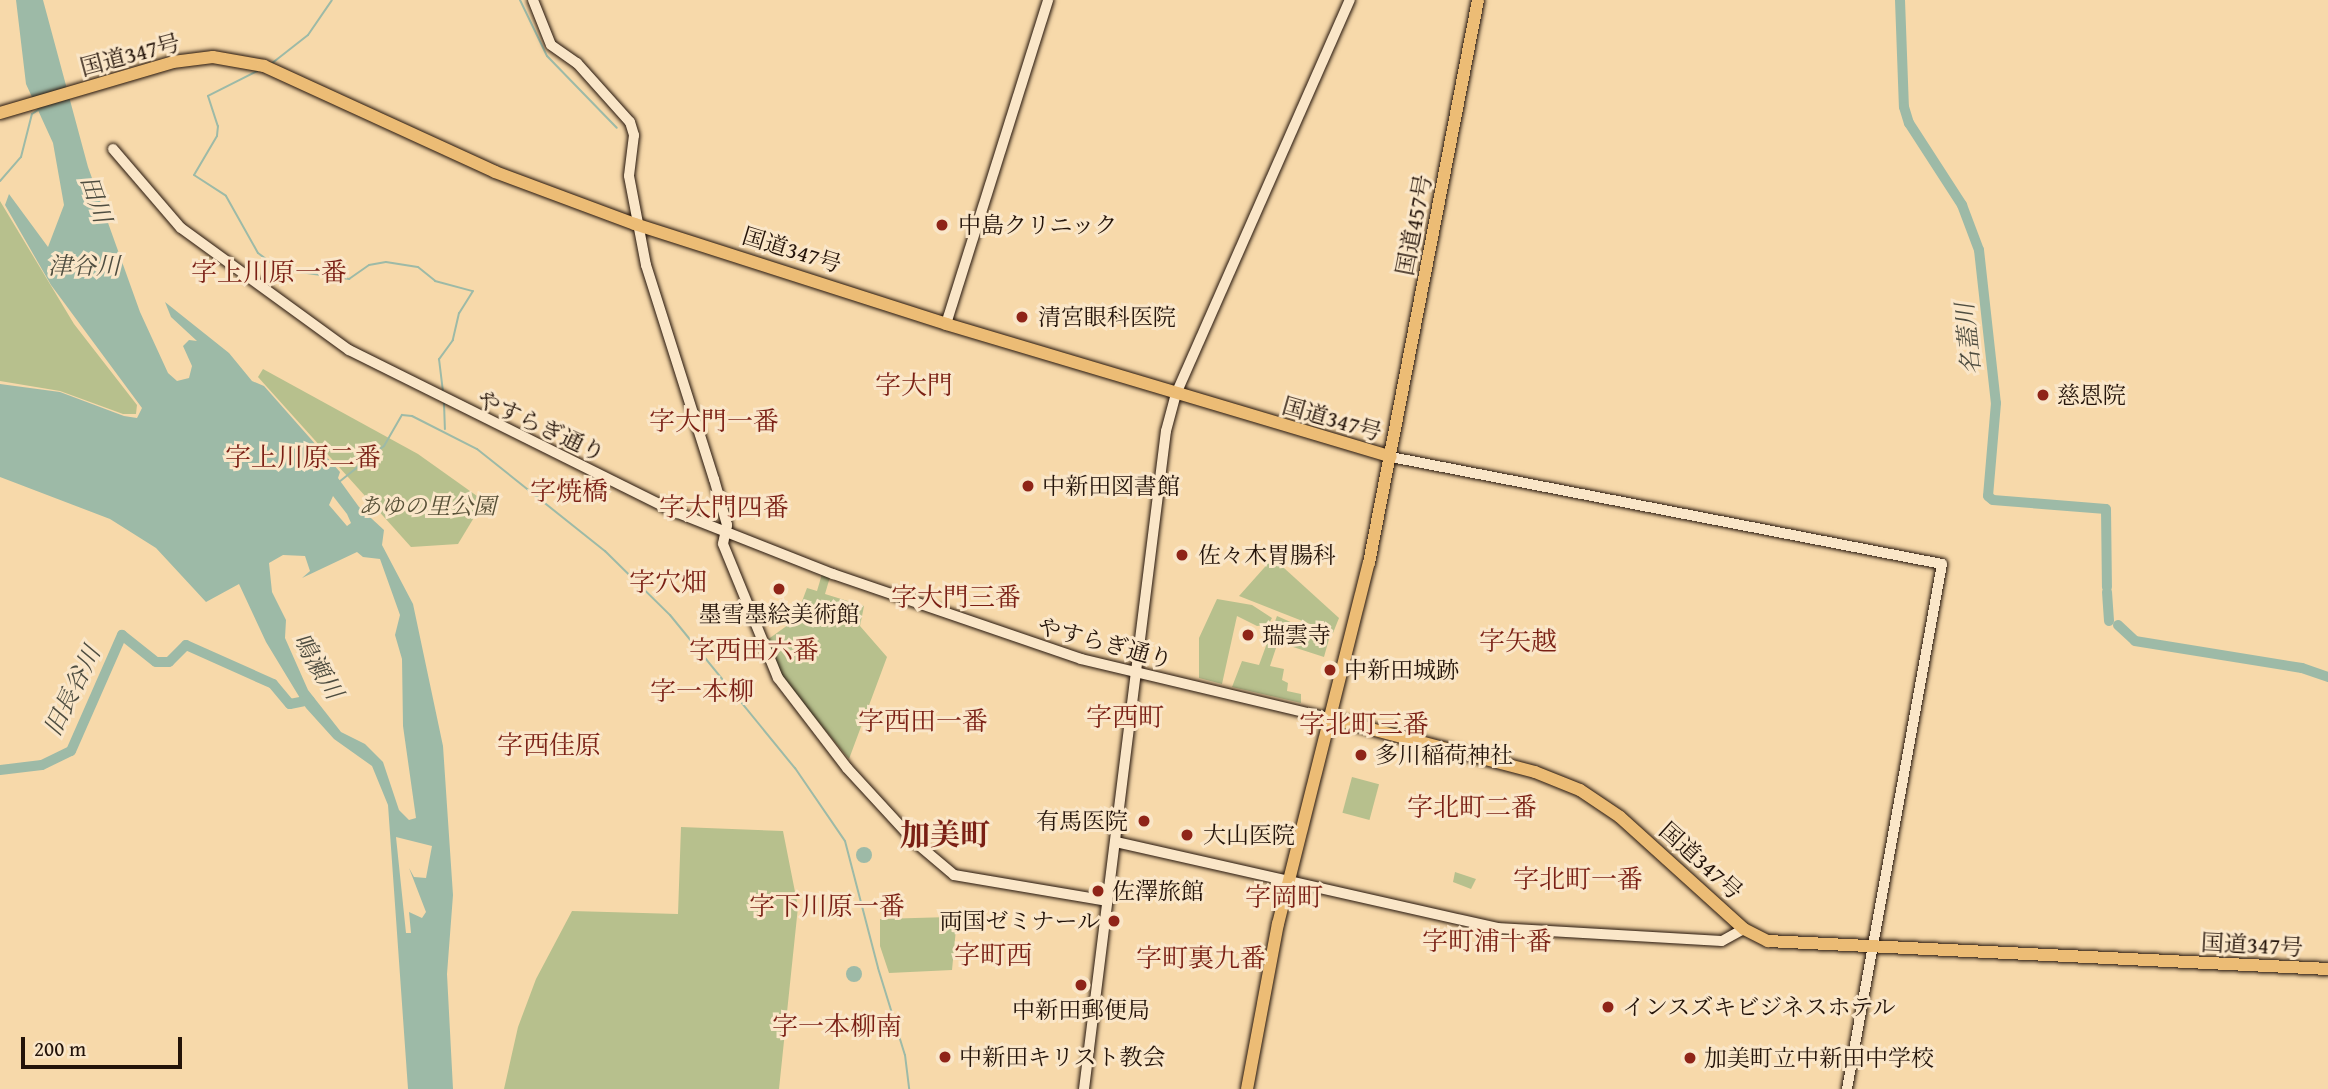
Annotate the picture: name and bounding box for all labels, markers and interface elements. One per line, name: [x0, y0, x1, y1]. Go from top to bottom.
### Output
street label: 国道347号: [77, 28, 183, 82]
water label: 田川: [75, 172, 117, 226]
street label: 国道457号: [1391, 172, 1437, 278]
place label: 中島クリニック: [958, 211, 1119, 239]
marker: 中島クリニック: [932, 215, 952, 235]
street label: 国道347号: [739, 222, 845, 278]
water label: 津谷川: [48, 252, 120, 280]
district label: 字上川原一番: [191, 256, 347, 288]
water label: 名蓋川: [1950, 302, 1986, 376]
place label: 清宮眼科医院: [1038, 303, 1176, 331]
marker: 清宮眼科医院: [1012, 307, 1032, 327]
district label: 字大門: [875, 369, 953, 401]
place label: 慈恩院: [2057, 381, 2126, 409]
street label: やすらぎ通り: [473, 384, 609, 468]
marker: 慈恩院: [2035, 387, 2051, 403]
street label: 国道347号: [1279, 392, 1385, 446]
district label: 字大門一番: [649, 405, 779, 437]
district label: 字上川原二番: [225, 441, 381, 473]
place label: 中新田図書館: [1042, 472, 1180, 500]
district label: 字焼橋: [530, 475, 608, 507]
marker: 中新田図書館: [1020, 478, 1036, 494]
district label: 字大門四番: [659, 491, 789, 523]
park label: あゆの里公園: [358, 492, 496, 520]
place label: 佐々木胃腸科: [1198, 541, 1336, 569]
marker: 佐々木胃腸科: [1172, 545, 1192, 565]
district label: 字穴畑: [629, 566, 707, 598]
marker: 墨雪墨絵美術館: [771, 581, 787, 597]
district label: 字大門三番: [891, 581, 1021, 613]
place label: 墨雪墨絵美術館: [699, 600, 859, 628]
street label: やすらぎ通り: [1035, 612, 1175, 674]
place label: 瑞雲寺: [1262, 621, 1331, 649]
district label: 字矢越: [1479, 625, 1557, 657]
marker: 瑞雲寺: [1240, 627, 1256, 643]
water label: 鳴瀬川: [287, 628, 349, 704]
district label: 字西田六番: [689, 634, 819, 666]
water label: 旧長谷川: [38, 642, 106, 740]
place label: 中新田城跡: [1344, 656, 1459, 684]
marker: 中新田城跡: [1322, 662, 1338, 678]
district label: 字一本柳: [650, 675, 754, 707]
district label: 字西町: [1086, 701, 1164, 733]
district label: 字西田一番: [858, 705, 988, 737]
district label: 字北町三番: [1299, 708, 1429, 740]
district label: 字西佳原: [497, 729, 601, 761]
place label: 多川稲荷神社: [1375, 741, 1513, 769]
marker: 多川稲荷神社: [1353, 747, 1369, 763]
district label: 字北町二番: [1407, 791, 1537, 823]
place label: 有馬医院: [1036, 807, 1128, 835]
marker: 有馬医院: [1134, 811, 1154, 831]
district label: 加美町: [900, 816, 990, 852]
street label: 国道347号: [1654, 817, 1748, 905]
place label: 大山医院: [1203, 821, 1295, 849]
marker: 大山医院: [1177, 825, 1197, 845]
district label: 字北町一番: [1513, 863, 1643, 895]
place label: 佐澤旅館: [1112, 877, 1204, 905]
district label: 字岡町: [1245, 881, 1323, 913]
marker: 佐澤旅館: [1090, 883, 1106, 899]
district label: 字下川原一番: [749, 890, 905, 922]
place label: 両国ゼミナール: [939, 907, 1100, 935]
marker: 両国ゼミナール: [1106, 913, 1122, 929]
district label: 字町浦十番: [1422, 925, 1552, 957]
street label: 国道347号: [2200, 929, 2304, 961]
district label: 字町西: [954, 939, 1032, 971]
district label: 字町裏九番: [1136, 942, 1266, 974]
marker: 中新田郵便局: [1073, 977, 1089, 993]
place label: インスズキビジネスホテル: [1622, 993, 1898, 1021]
place label: 中新田郵便局: [1012, 996, 1150, 1024]
marker: インスズキビジネスホテル: [1600, 999, 1616, 1015]
district label: 字一本柳南: [772, 1010, 902, 1042]
scale bar: [24, 1023, 186, 1066]
text: 200 m: [34, 1033, 86, 1064]
place label: 中新田キリスト教会: [959, 1043, 1166, 1071]
place label: 加美町立中新田中学校: [1704, 1044, 1934, 1072]
marker: 中新田キリスト教会: [937, 1049, 953, 1065]
marker: 加美町立中新田中学校: [1682, 1050, 1698, 1066]

